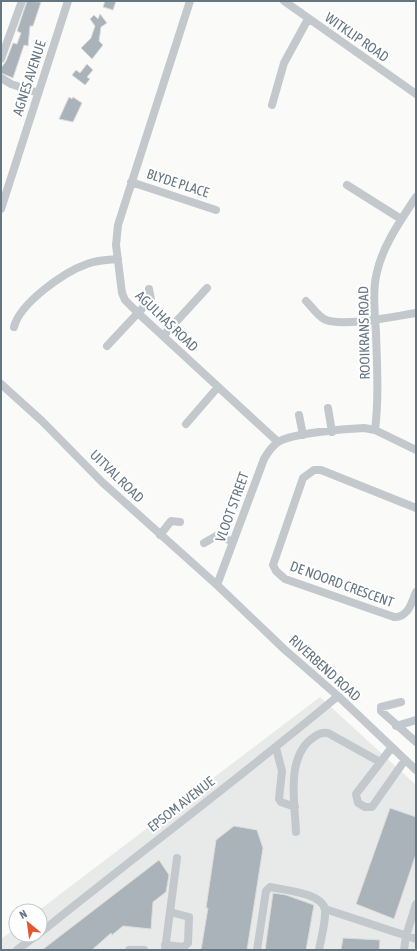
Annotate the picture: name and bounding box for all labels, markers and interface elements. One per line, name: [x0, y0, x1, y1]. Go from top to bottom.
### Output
street label: WITKLIP ROAD: [322, 9, 392, 65]
street label: AGNES AVENUE: [9, 38, 49, 118]
street label: BLYDE PLACE: [145, 165, 211, 201]
street label: ROOIKRANS ROAD: [355, 286, 373, 380]
street label: AGULHAS ROAD: [132, 287, 202, 355]
street label: UITVAL ROAD: [87, 446, 147, 506]
street label: VLOOT STREET: [212, 470, 252, 544]
street label: DE NOORD CRESCENT: [288, 558, 396, 610]
street label: RIVERBEND ROAD: [286, 632, 364, 704]
street label: EPSOM AVENUE: [145, 773, 217, 835]
north arrow: [8, 903, 48, 943]
text: N: [17, 907, 29, 921]

